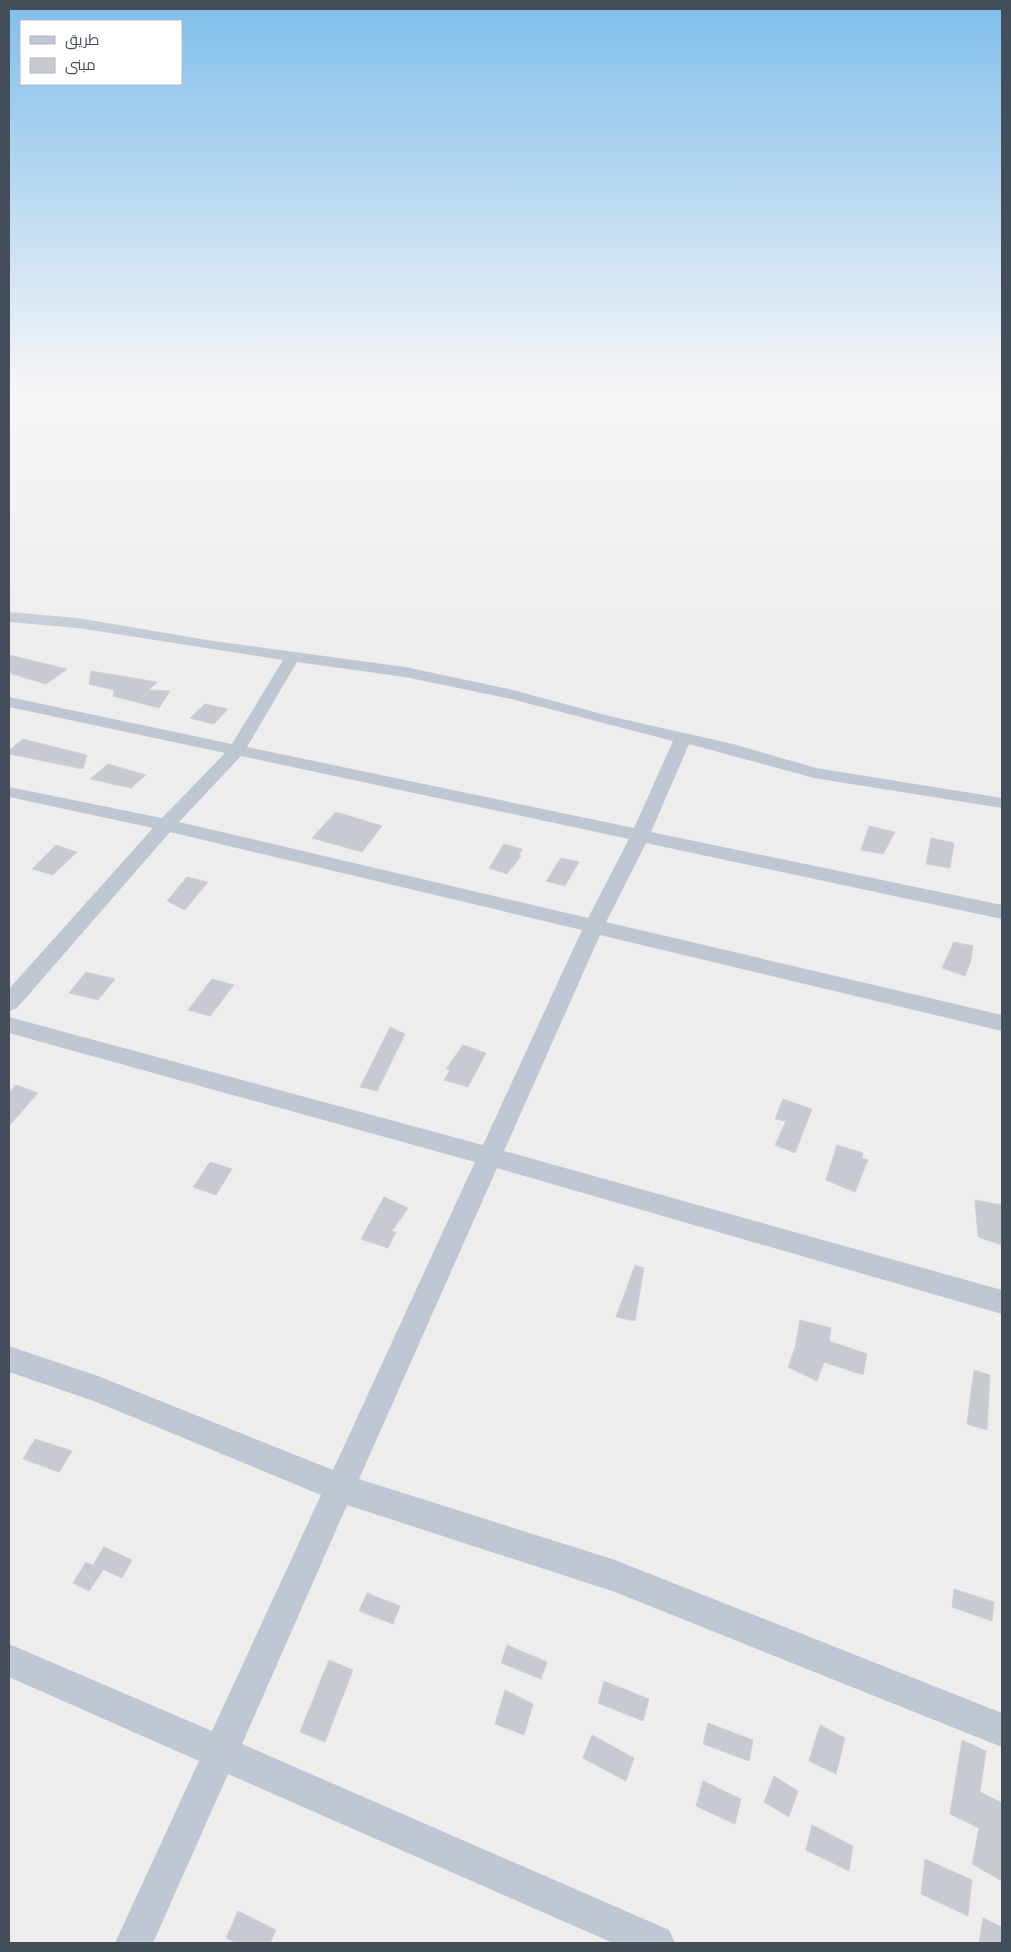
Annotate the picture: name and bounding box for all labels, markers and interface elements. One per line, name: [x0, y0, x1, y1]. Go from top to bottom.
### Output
legend: [20, 20, 182, 85]
text: طريق: [65, 31, 99, 50]
text: مبنى: [65, 56, 96, 75]

